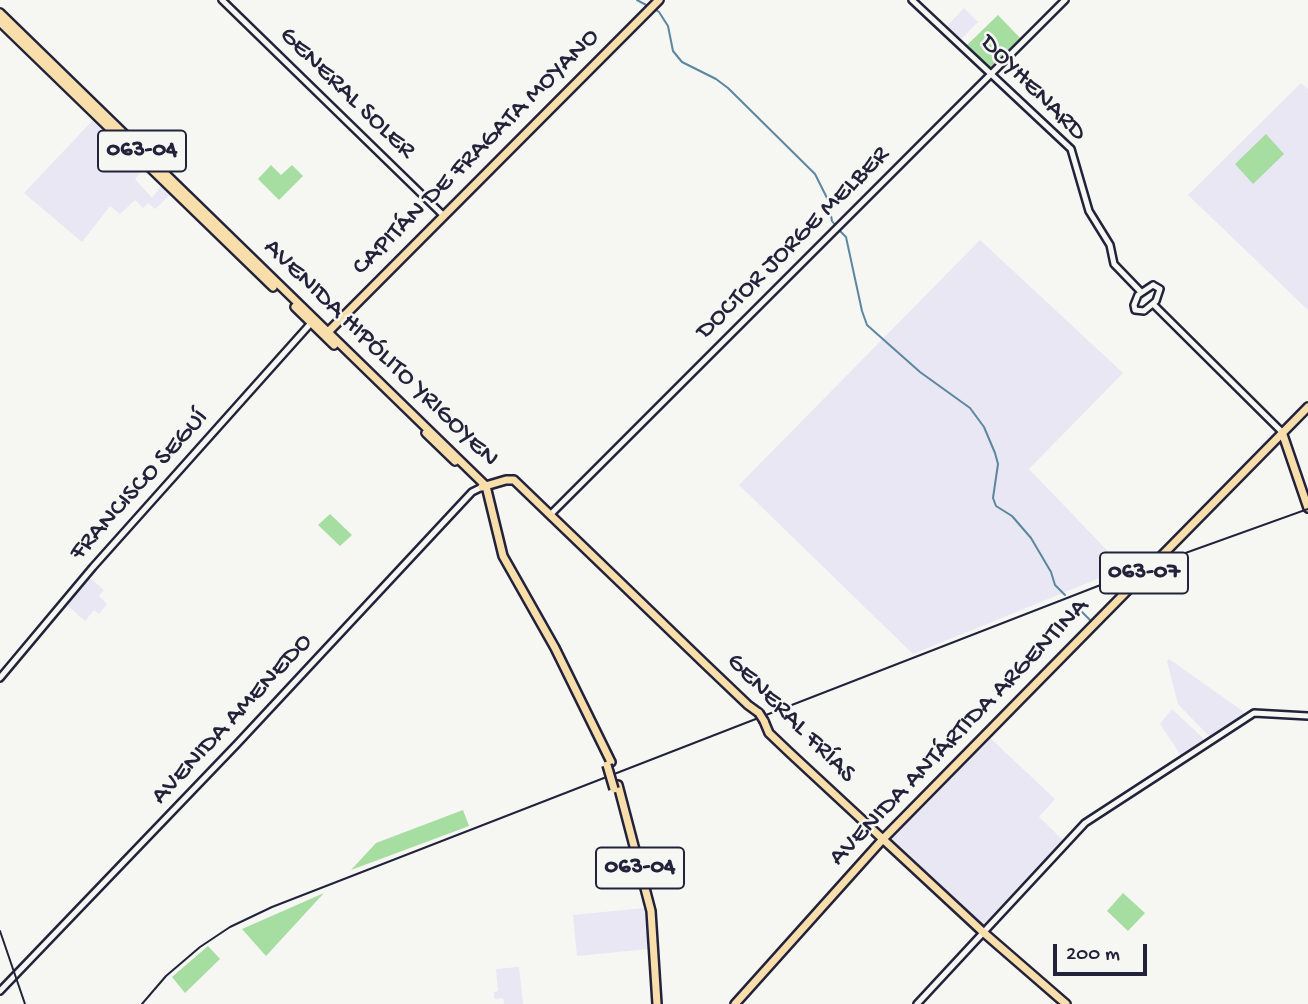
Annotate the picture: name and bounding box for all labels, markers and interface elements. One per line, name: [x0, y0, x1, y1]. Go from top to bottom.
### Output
street label: GENERAL SOLER: [271, 21, 421, 167]
street label: CAPITÁN DE FRAGATA MOYANO: [347, 23, 607, 283]
street label: DOYHENARD: [972, 29, 1092, 149]
road number: 063-04: [98, 131, 186, 172]
street label: DOCTOR JORGE MELBER: [691, 141, 897, 347]
street label: AVENIDA HIPÓLITO YRIGOYEN: [256, 233, 504, 475]
street label: FRANCISCO SEGUÍ: [64, 404, 216, 568]
road number: 063-07: [1100, 552, 1188, 594]
street label: AVENIDA ANTÁRTIDA ARGENTINA: [823, 592, 1097, 874]
street label: AVENIDA AMENEDO: [146, 628, 320, 812]
street label: GENERAL FRÍAS: [719, 648, 861, 790]
road number: 063-04: [596, 848, 684, 888]
scale bar: [1056, 930, 1150, 974]
text: 200 m: [1066, 943, 1120, 968]

